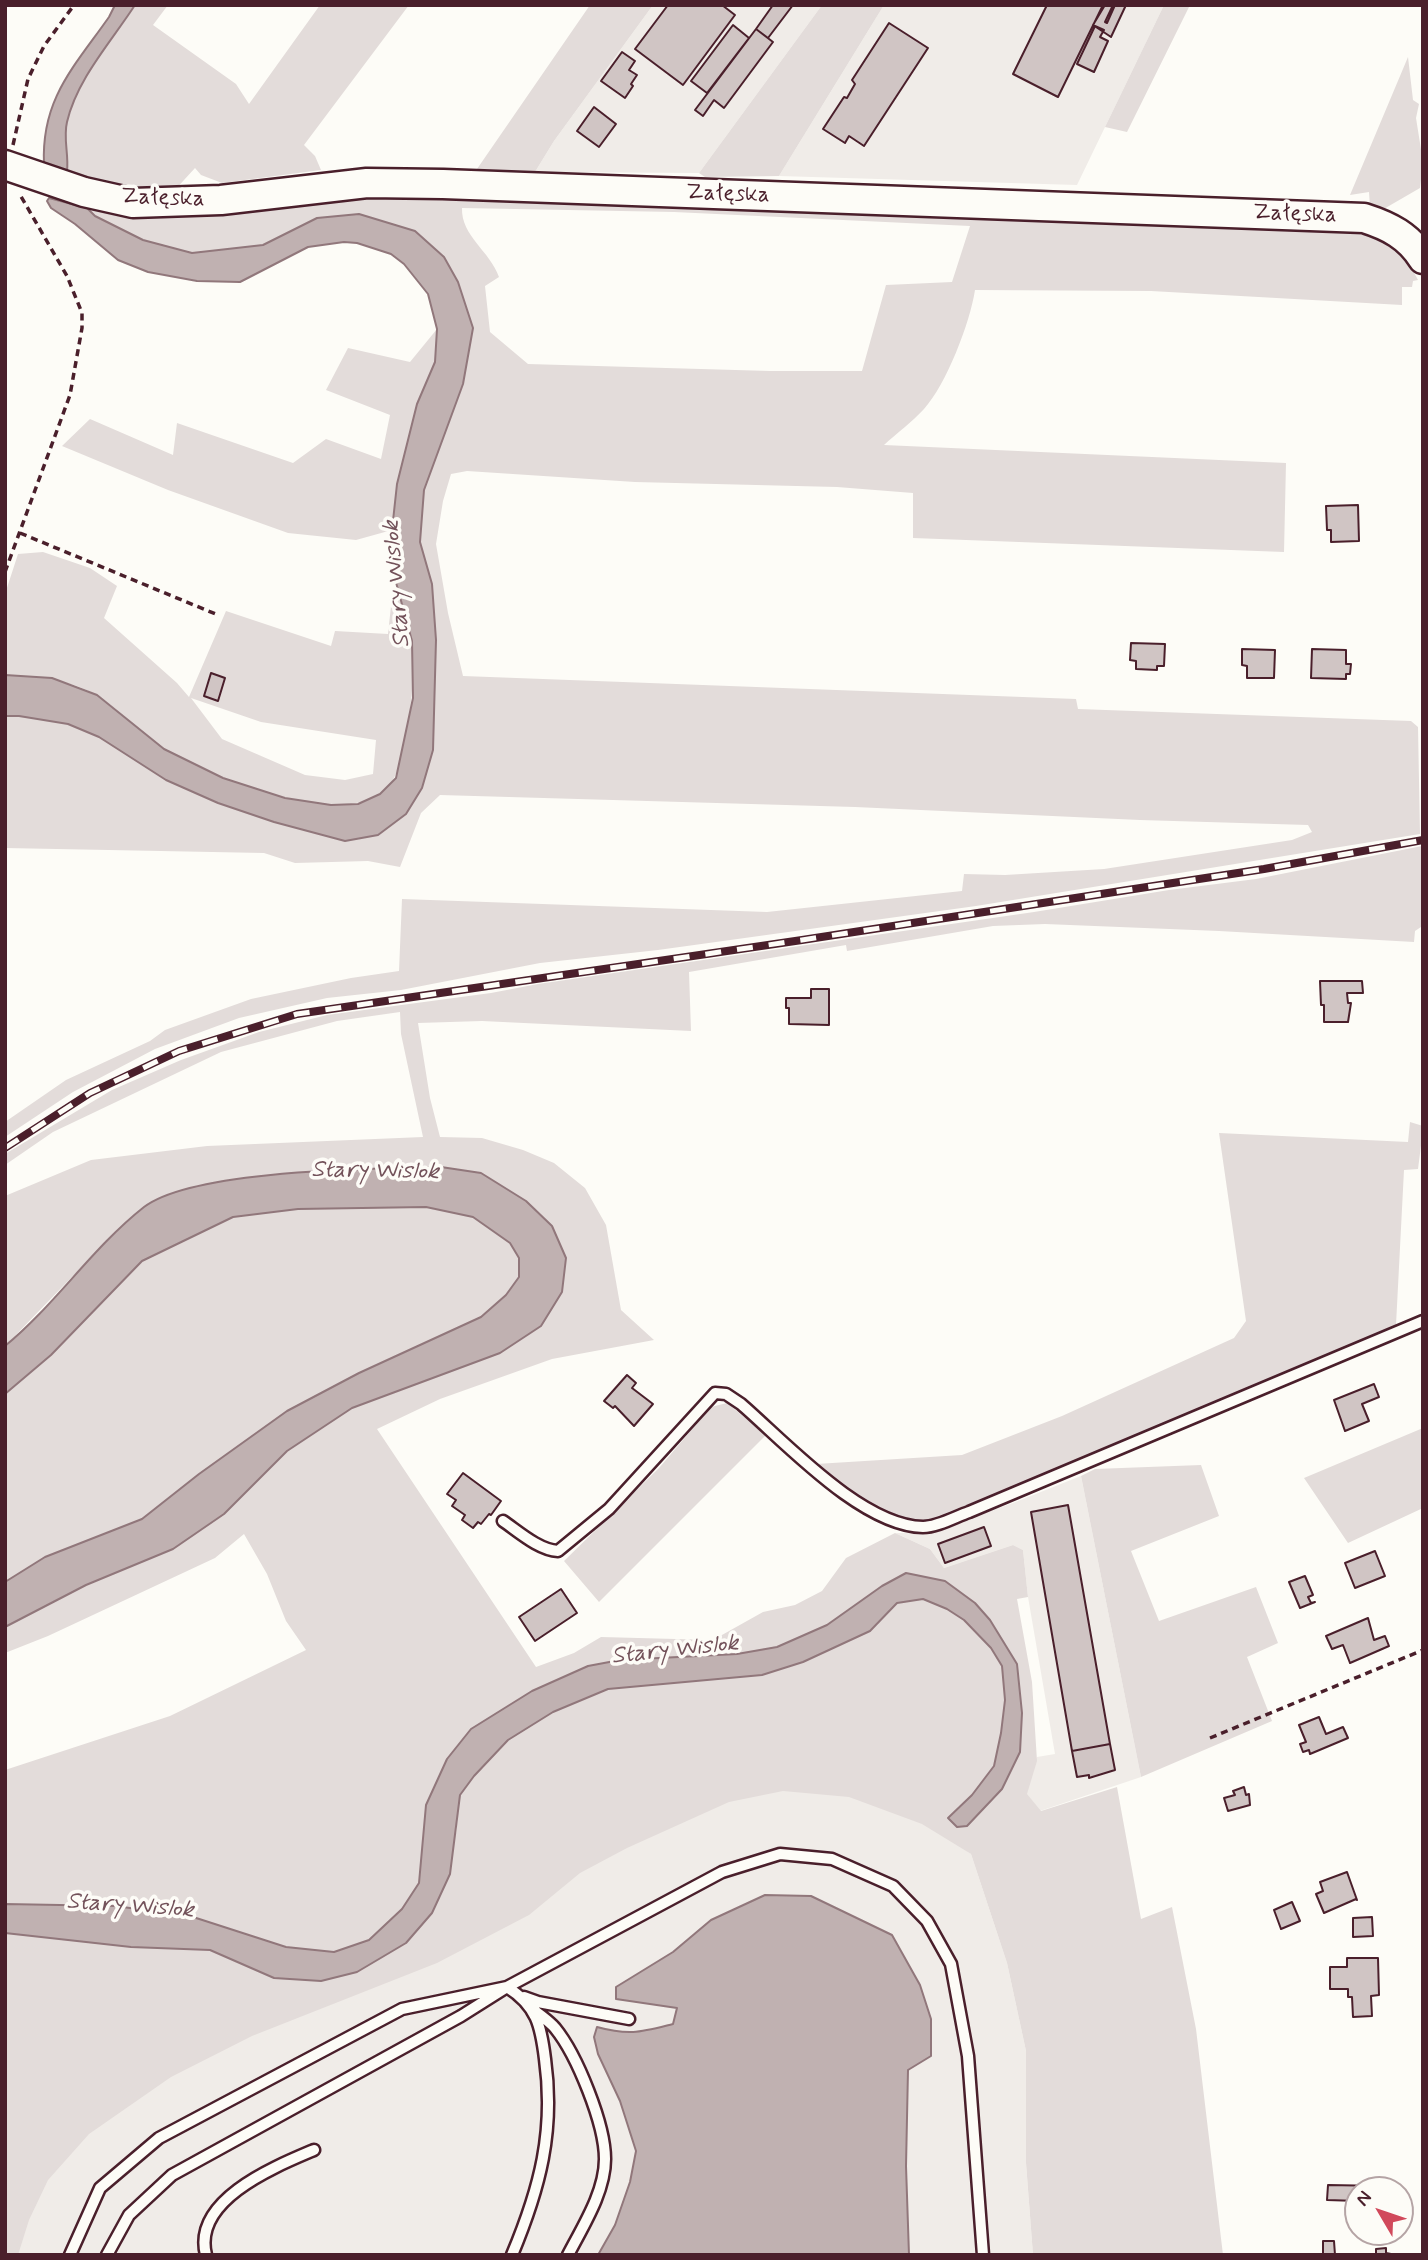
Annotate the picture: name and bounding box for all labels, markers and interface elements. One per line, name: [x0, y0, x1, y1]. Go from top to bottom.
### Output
street label: Załęska: [686, 180, 770, 210]
street label: Załęska: [121, 184, 205, 214]
street label: Załęska: [1253, 200, 1337, 230]
water label: Stary Wislok: [378, 519, 418, 649]
water label: Stary Wislok: [311, 1156, 439, 1188]
water label: Stary Wislok: [610, 1630, 740, 1672]
water label: Stary Wislok: [65, 1888, 195, 1926]
north arrow: [1344, 2176, 1414, 2246]
text: N: [1350, 2186, 1378, 2212]

